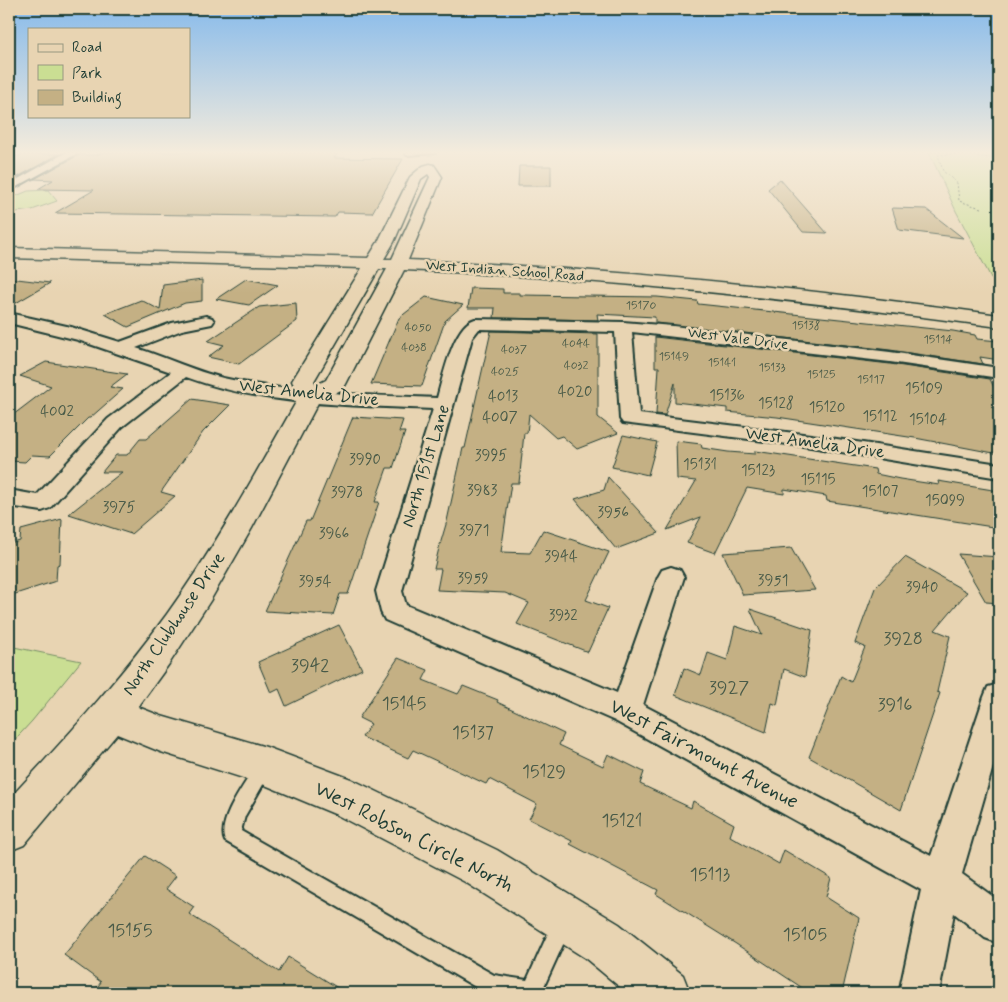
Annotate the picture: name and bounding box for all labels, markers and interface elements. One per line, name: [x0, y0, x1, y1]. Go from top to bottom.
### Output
legend: [28, 28, 190, 118]
text: Road: [72, 38, 102, 58]
text: Park: [72, 64, 102, 84]
text: Building: [72, 88, 122, 109]
street label: West Indian School Road: [425, 255, 585, 287]
house number: 15170: [626, 298, 656, 314]
house number: 15138: [792, 318, 820, 334]
house number: 4050: [404, 320, 432, 336]
street label: West Vale Drive: [686, 323, 790, 355]
house number: 15114: [923, 332, 953, 348]
house number: 4044: [562, 336, 590, 352]
house number: 4038: [401, 340, 427, 356]
house number: 4037: [501, 342, 527, 358]
house number: 15149: [659, 349, 689, 365]
house number: 15141: [708, 355, 736, 371]
house number: 4032: [564, 358, 588, 374]
house number: 15133: [759, 360, 785, 376]
house number: 4025: [491, 364, 519, 380]
house number: 15125: [807, 367, 835, 383]
house number: 15117: [857, 372, 885, 388]
street label: West Amelia Drive: [238, 374, 380, 412]
house number: 15109: [905, 379, 943, 399]
house number: 4020: [558, 382, 592, 402]
house number: 15136: [709, 386, 745, 406]
house number: 4013: [488, 387, 518, 407]
house number: 15128: [758, 394, 794, 414]
house number: 15120: [809, 398, 845, 418]
house number: 4002: [40, 402, 74, 422]
street label: North 151st Lane: [396, 402, 456, 530]
house number: 15112: [862, 407, 898, 427]
house number: 4007: [482, 408, 518, 428]
house number: 15104: [909, 410, 947, 430]
street label: West Amelia Drive: [744, 421, 886, 465]
house number: 3995: [475, 446, 507, 466]
house number: 3990: [349, 450, 381, 470]
house number: 15131: [683, 455, 717, 475]
house number: 15123: [741, 461, 775, 481]
house number: 15115: [800, 470, 836, 490]
house number: 3983: [467, 481, 498, 501]
house number: 15107: [862, 482, 899, 502]
house number: 3978: [331, 483, 363, 503]
house number: 15099: [925, 491, 965, 511]
house number: 3975: [102, 498, 136, 518]
house number: 3956: [597, 503, 629, 523]
house number: 3971: [459, 521, 489, 541]
house number: 3966: [319, 524, 350, 544]
street label: North Clubhouse Drive: [117, 547, 231, 700]
house number: 3944: [544, 547, 578, 567]
house number: 3959: [457, 569, 489, 589]
house number: 3951: [758, 571, 788, 591]
house number: 3954: [299, 572, 332, 592]
house number: 3940: [906, 578, 938, 598]
house number: 3932: [548, 606, 578, 626]
house number: 3928: [883, 627, 923, 651]
house number: 3942: [291, 654, 329, 678]
house number: 3927: [709, 676, 749, 700]
house number: 15145: [382, 692, 426, 716]
street label: West Fairmount Avenue: [605, 692, 803, 816]
house number: 3916: [877, 693, 913, 717]
house number: 15137: [452, 721, 494, 745]
house number: 15129: [522, 760, 566, 784]
street label: West Robson Circle North: [310, 775, 518, 899]
house number: 15121: [601, 809, 643, 833]
house number: 15113: [690, 863, 731, 887]
house number: 15155: [107, 919, 153, 943]
house number: 15105: [783, 923, 827, 947]

